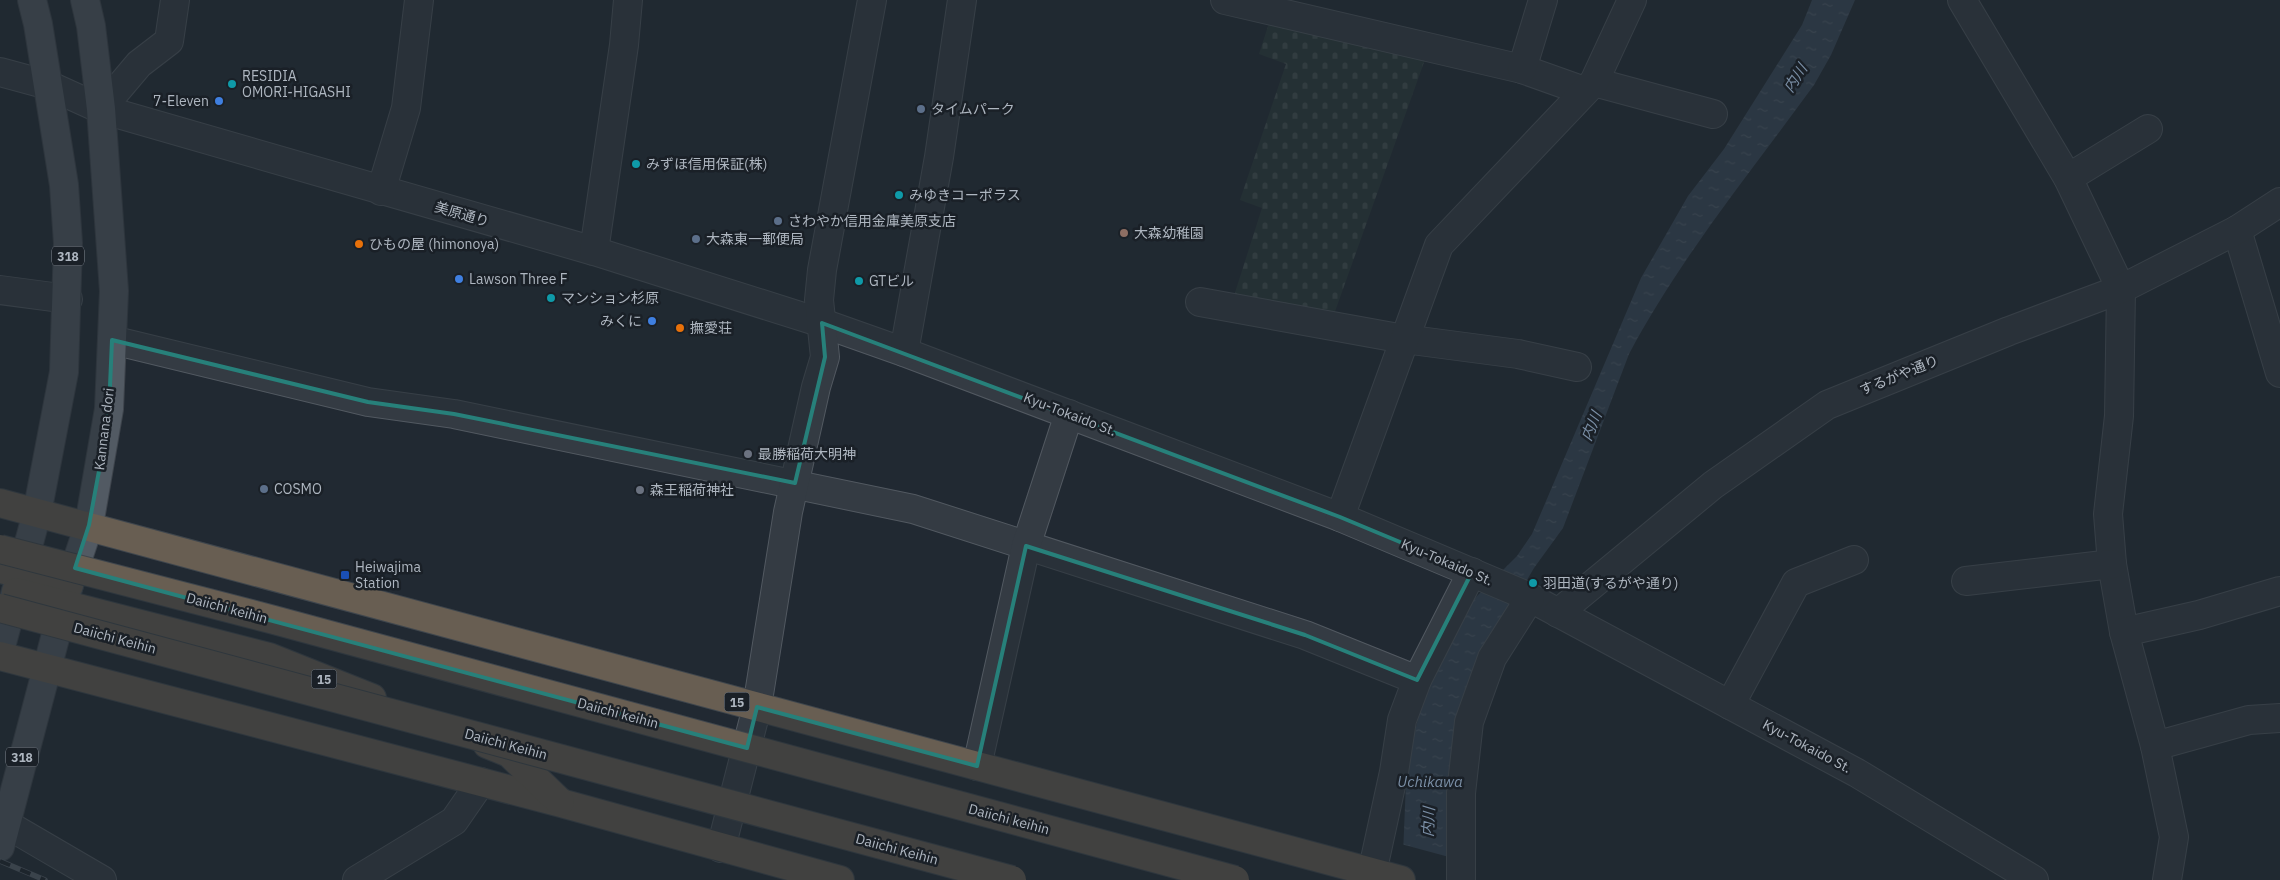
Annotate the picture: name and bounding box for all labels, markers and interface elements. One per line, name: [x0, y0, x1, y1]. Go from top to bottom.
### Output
water label: 内川: [1779, 59, 1812, 96]
place label: RESIDIA OMORI-HIGASHI: [242, 67, 351, 101]
marker: RESIDIA OMORI-HIGASHI: [226, 78, 238, 90]
place label: 7-Eleven: [153, 92, 209, 110]
marker: 7-Eleven: [213, 95, 225, 107]
place label: タイムパーク: [931, 100, 1015, 118]
marker: タイムパーク: [915, 103, 927, 115]
place label: みずほ信用保証(株): [646, 155, 767, 173]
marker: みずほ信用保証(株): [630, 158, 642, 170]
place label: みゆきコーポラス: [909, 186, 1021, 204]
marker: みゆきコーポラス: [893, 189, 905, 201]
street label: 美原通り: [433, 198, 491, 230]
place label: さわやか信用金庫美原支店: [788, 212, 956, 230]
marker: さわやか信用金庫美原支店: [772, 215, 784, 227]
place label: 大森幼稚園: [1134, 224, 1204, 242]
marker: 大森幼稚園: [1118, 227, 1130, 239]
place label: 大森東一郵便局: [706, 230, 804, 248]
marker: 大森東一郵便局: [690, 233, 702, 245]
place label: ひもの屋 (himonoya): [369, 235, 499, 253]
marker: ひもの屋 (himonoya): [353, 238, 365, 250]
road number: 318: [52, 247, 84, 266]
place label: Lawson Three F: [469, 270, 568, 288]
place label: GTビル: [869, 272, 914, 290]
marker: Lawson Three F: [453, 273, 465, 285]
marker: GTビル: [853, 275, 865, 287]
place label: マンション杉原: [561, 289, 659, 307]
marker: マンション杉原: [545, 292, 557, 304]
place label: みくに: [600, 312, 642, 330]
marker: みくに: [646, 315, 658, 327]
place label: 撫愛荘: [690, 319, 732, 337]
marker: 撫愛荘: [674, 322, 686, 334]
street label: するがや通り: [1857, 351, 1941, 399]
street label: Kannana dori: [90, 387, 118, 471]
street label: Kyu-Tokaido St.: [1021, 388, 1119, 440]
water label: 内川: [1576, 407, 1606, 444]
place label: 最勝稲荷大明神: [758, 445, 856, 463]
marker: 最勝稲荷大明神: [742, 448, 754, 460]
place label: COSMO: [274, 480, 322, 498]
place label: 森王稲荷神社: [650, 481, 734, 499]
marker: COSMO: [258, 483, 270, 495]
marker: 森王稲荷神社: [634, 484, 646, 496]
street label: Kyu-Tokaido St.: [1398, 535, 1496, 589]
place label: Heiwajima Station: [355, 558, 421, 592]
marker: Heiwajima Station: [339, 569, 351, 581]
place label: 羽田道(するがや通り): [1543, 574, 1678, 592]
marker: 羽田道(するがや通り): [1527, 577, 1539, 589]
street label: Daiichi keihin: [184, 589, 270, 627]
street label: Daiichi Keihin: [72, 618, 158, 658]
road number: 15: [312, 670, 336, 689]
road number: 15: [724, 692, 750, 712]
street label: Daiichi keihin: [575, 694, 661, 732]
street label: Kyu-Tokaido St.: [1760, 715, 1854, 777]
street label: Daiichi Keihin: [463, 724, 549, 764]
road number: 318: [6, 748, 38, 766]
water label: Uchikawa: [1397, 772, 1463, 791]
street label: Daiichi keihin: [966, 800, 1052, 838]
water label: 内川: [1418, 805, 1438, 837]
street label: Daiichi Keihin: [854, 829, 940, 869]

